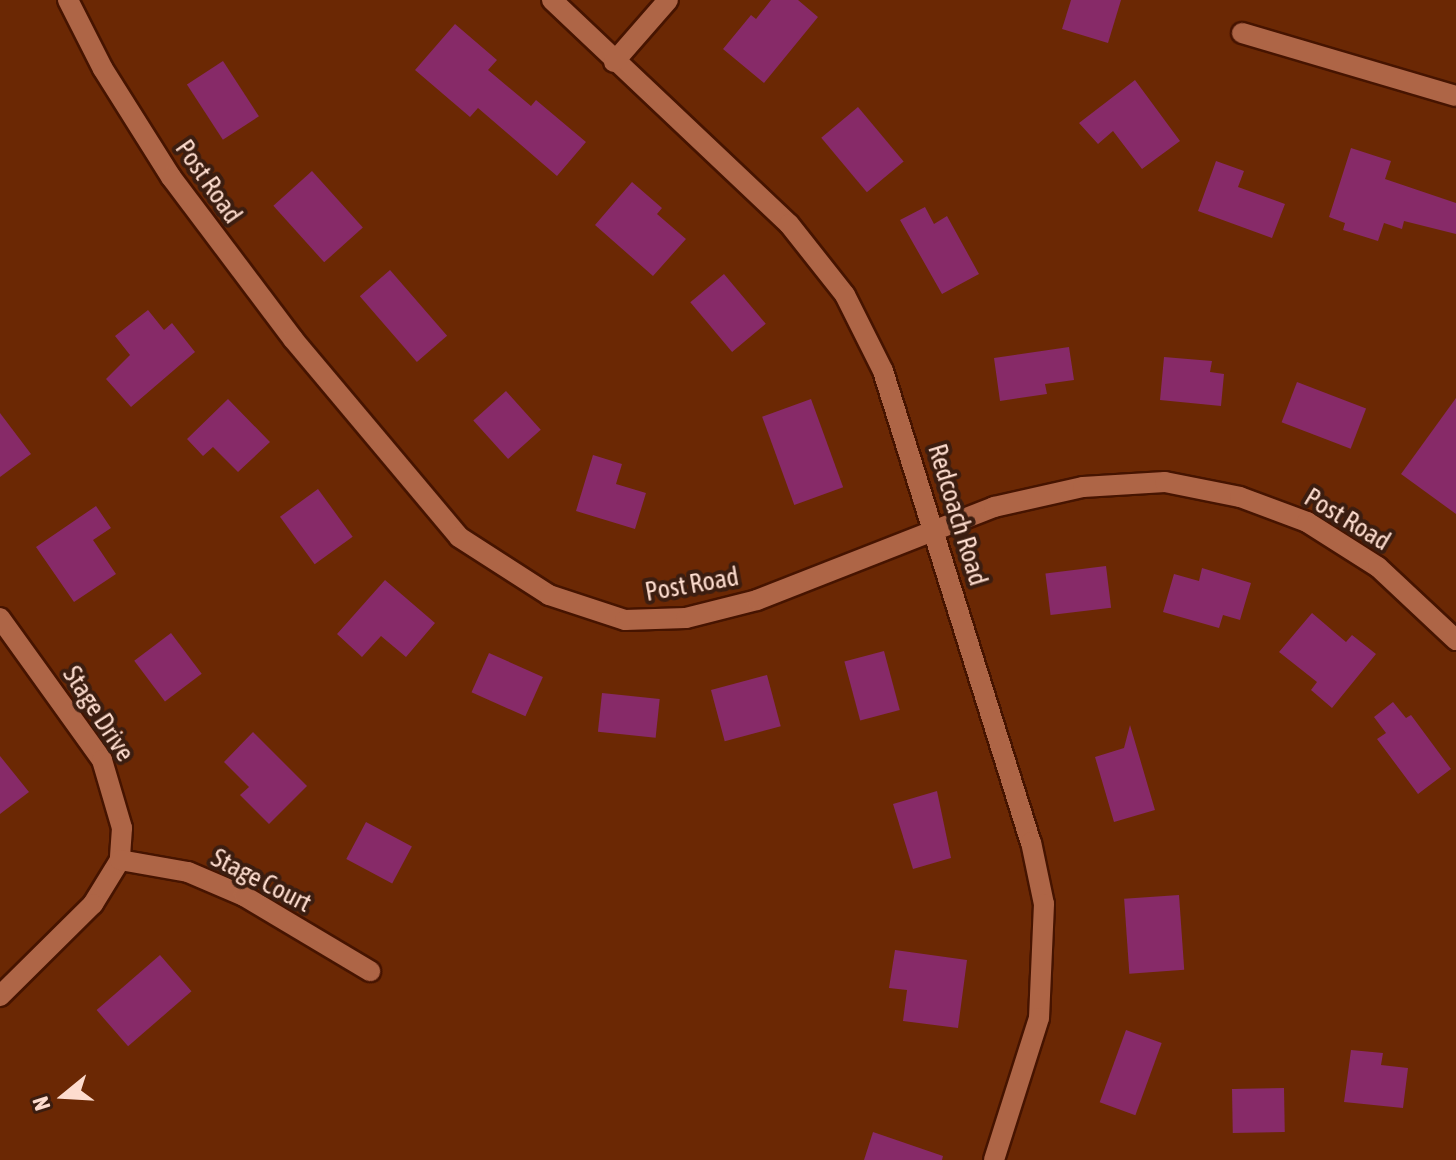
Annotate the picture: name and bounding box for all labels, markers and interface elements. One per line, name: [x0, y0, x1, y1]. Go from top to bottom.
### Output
street label: Post Road: [168, 134, 248, 230]
street label: Redcoach Road: [921, 440, 993, 590]
street label: Post Road: [1298, 482, 1396, 558]
street label: Post Road: [643, 561, 741, 609]
street label: Stage Drive: [56, 661, 140, 767]
street label: Stage Court: [206, 843, 316, 919]
north arrow: [24, 1056, 104, 1136]
text: N: [27, 1093, 56, 1114]

